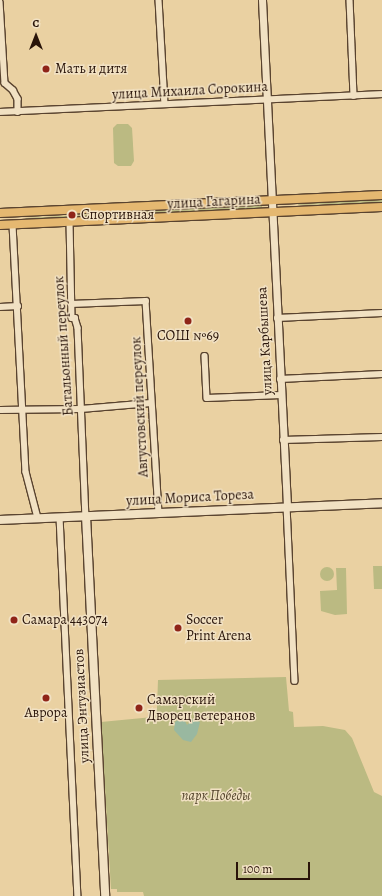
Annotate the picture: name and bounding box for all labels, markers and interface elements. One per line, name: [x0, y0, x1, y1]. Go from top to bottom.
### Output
north arrow: [16, 16, 56, 56]
text: С: [33, 16, 39, 31]
place label: Мать и дитя: [55, 61, 127, 77]
marker: Мать и дитя: [40, 63, 52, 75]
street label: улица Михаила Сорокина: [112, 79, 268, 103]
street label: улица Гагарина: [167, 191, 261, 213]
place label: Спортивная: [81, 207, 154, 223]
marker: Спортивная: [66, 209, 78, 221]
street label: Батальонный переулок: [51, 276, 77, 416]
street label: улица Карбышева: [254, 286, 276, 396]
marker: СОШ №69: [183, 316, 193, 326]
place label: СОШ №69: [157, 328, 219, 344]
street label: Августовский переулок: [128, 336, 152, 478]
street label: улица Мориса Тореза: [126, 486, 254, 510]
place label: Самара 443074: [22, 612, 108, 628]
place label: Soccer Print Arena: [186, 612, 252, 644]
marker: Самара 443074: [9, 615, 19, 625]
marker: Soccer Print Arena: [173, 623, 183, 633]
street label: улица Энтузиастов: [71, 648, 93, 764]
place label: Самарский Дворец ветеранов: [147, 692, 255, 724]
marker: Аврора: [41, 693, 51, 703]
marker: Самарский Дворец ветеранов: [134, 703, 144, 713]
place label: Аврора: [25, 705, 67, 721]
park label: парк Победы: [181, 788, 251, 804]
scale bar: [238, 854, 312, 880]
text: 100 m: [243, 861, 272, 877]

